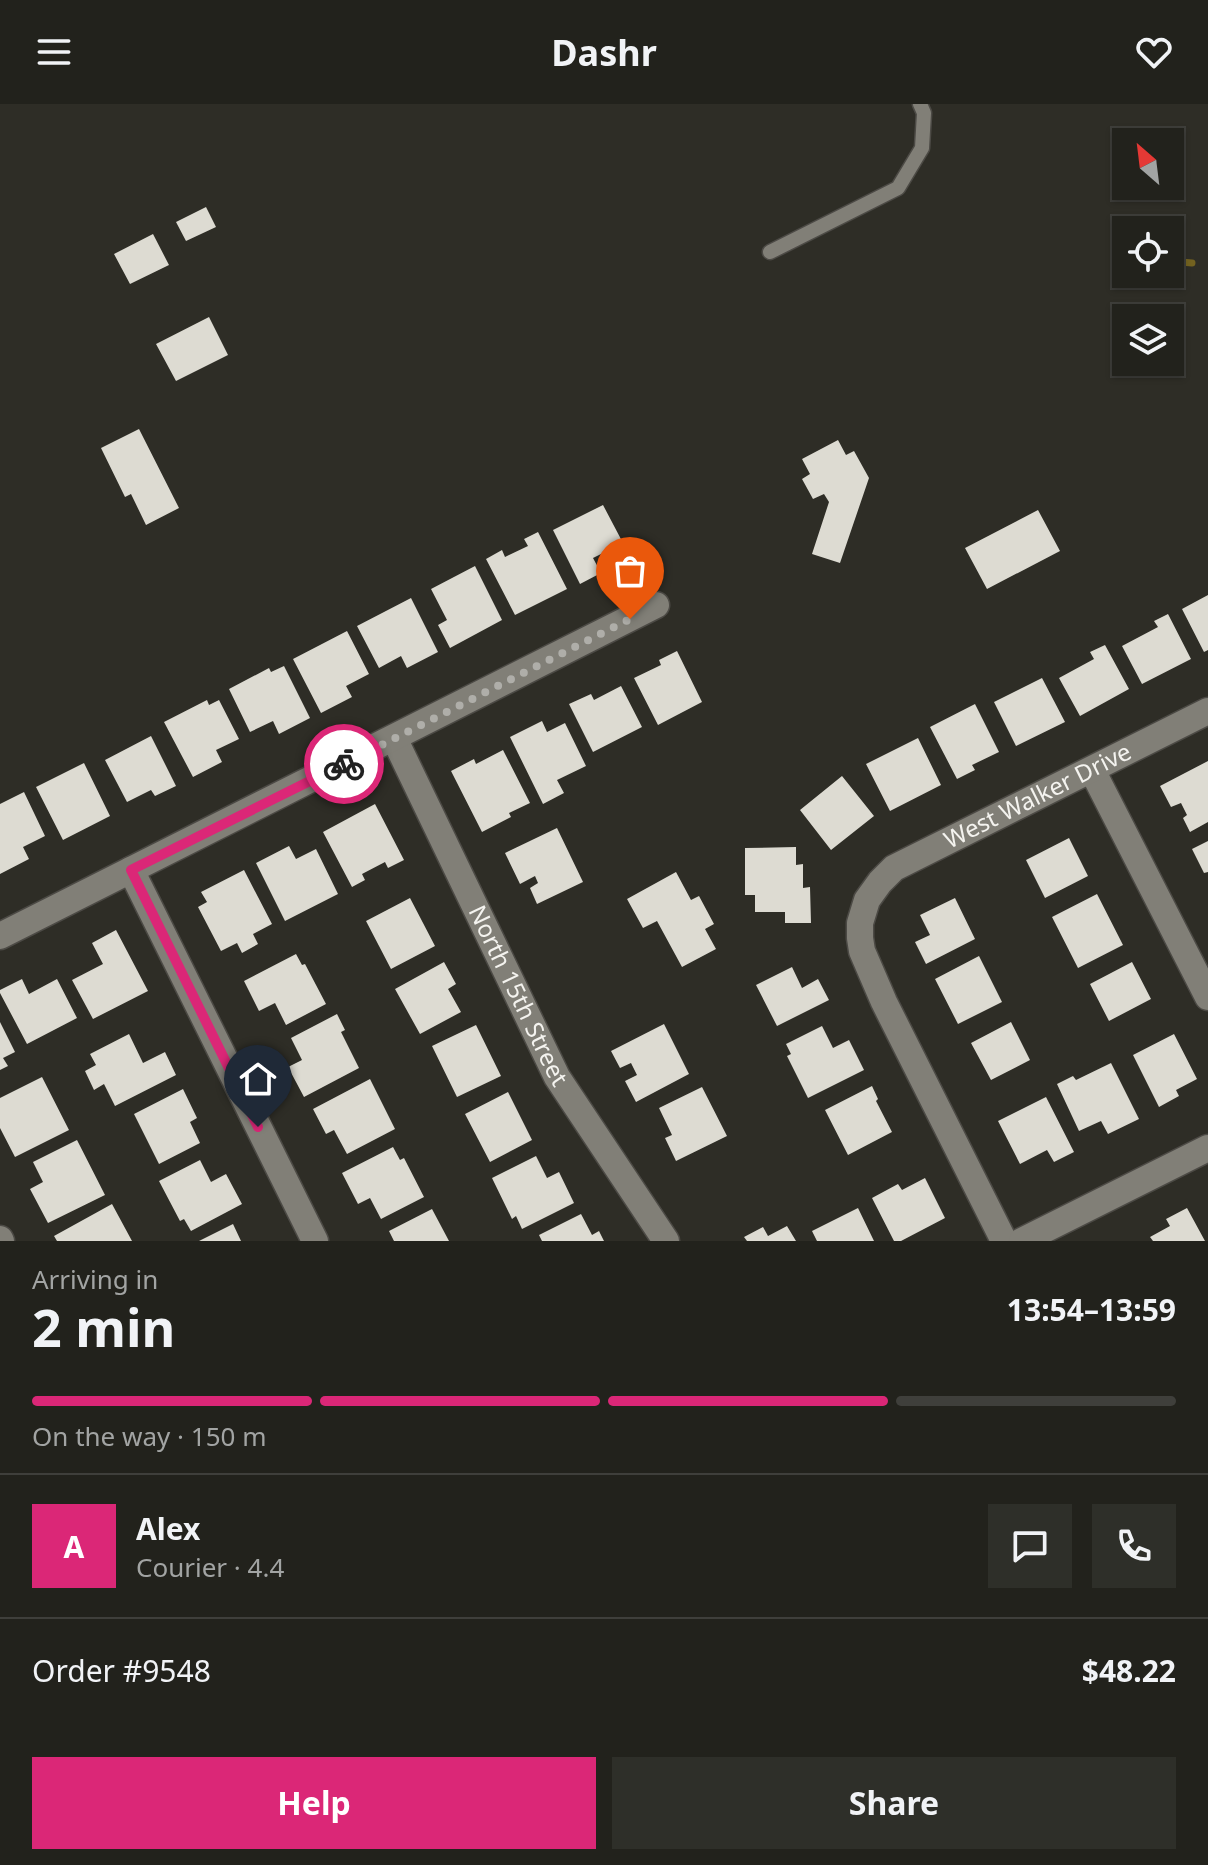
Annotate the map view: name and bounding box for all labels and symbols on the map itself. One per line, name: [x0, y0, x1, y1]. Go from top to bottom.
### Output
north arrow: [1112, 128, 1184, 200]
pin: [596, 537, 664, 619]
courier: [304, 724, 384, 804]
street label: West Walker Drive: [938, 734, 1136, 855]
street label: North 15th Street: [462, 899, 577, 1092]
pin: [224, 1045, 292, 1127]

